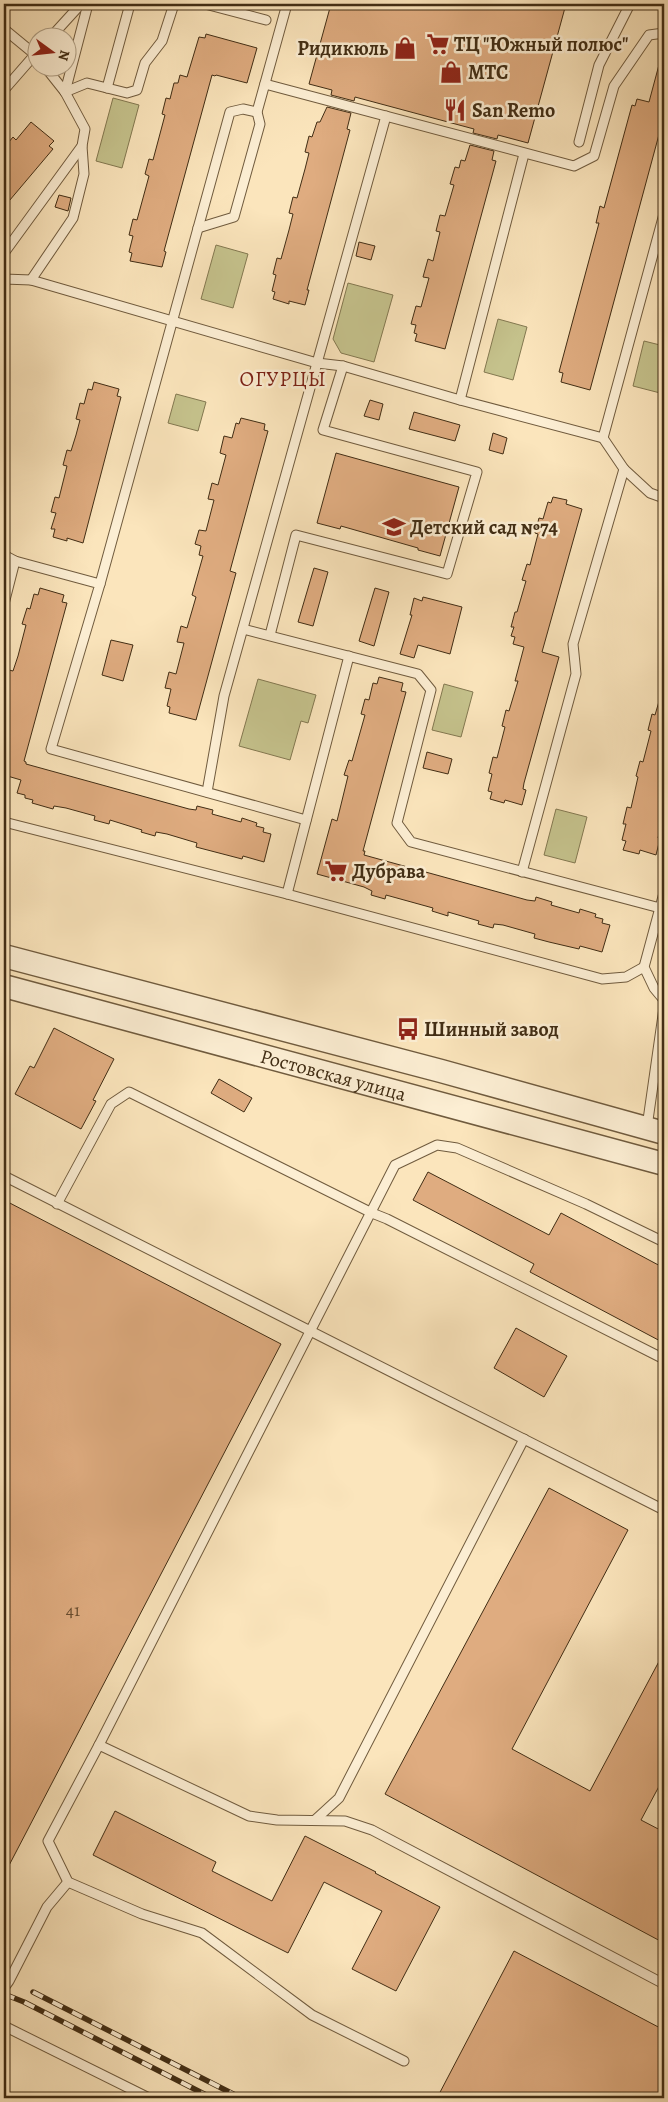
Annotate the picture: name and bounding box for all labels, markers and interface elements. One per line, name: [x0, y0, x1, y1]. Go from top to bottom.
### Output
north arrow: [28, 28, 78, 78]
supermarket icon: ТЦ "Южный полюс": [425, 31, 451, 57]
place label: ТЦ "Южный полюс": [454, 31, 628, 58]
place label: Ридикюль: [297, 35, 388, 62]
shop icon: Ридикюль: [392, 35, 418, 61]
text: N: [54, 48, 75, 63]
shop icon: МТС: [438, 59, 464, 85]
place label: МТС: [468, 59, 508, 86]
restaurant icon: San Remo: [442, 97, 468, 123]
place label: San Remo: [472, 97, 555, 124]
district label: ОГУРЦЫ: [239, 365, 327, 393]
school or university icon: Детский сад №74: [381, 514, 407, 540]
place label: Детский сад №74: [410, 514, 558, 541]
supermarket icon: Дубрава: [323, 858, 349, 884]
place label: Дубрава: [352, 858, 426, 885]
bus stop icon: Шинный завод: [395, 1016, 421, 1042]
place label: Шинный завод: [424, 1016, 559, 1043]
street label: Ростовская улица: [257, 1042, 410, 1108]
house number: 41: [66, 1598, 80, 1622]

